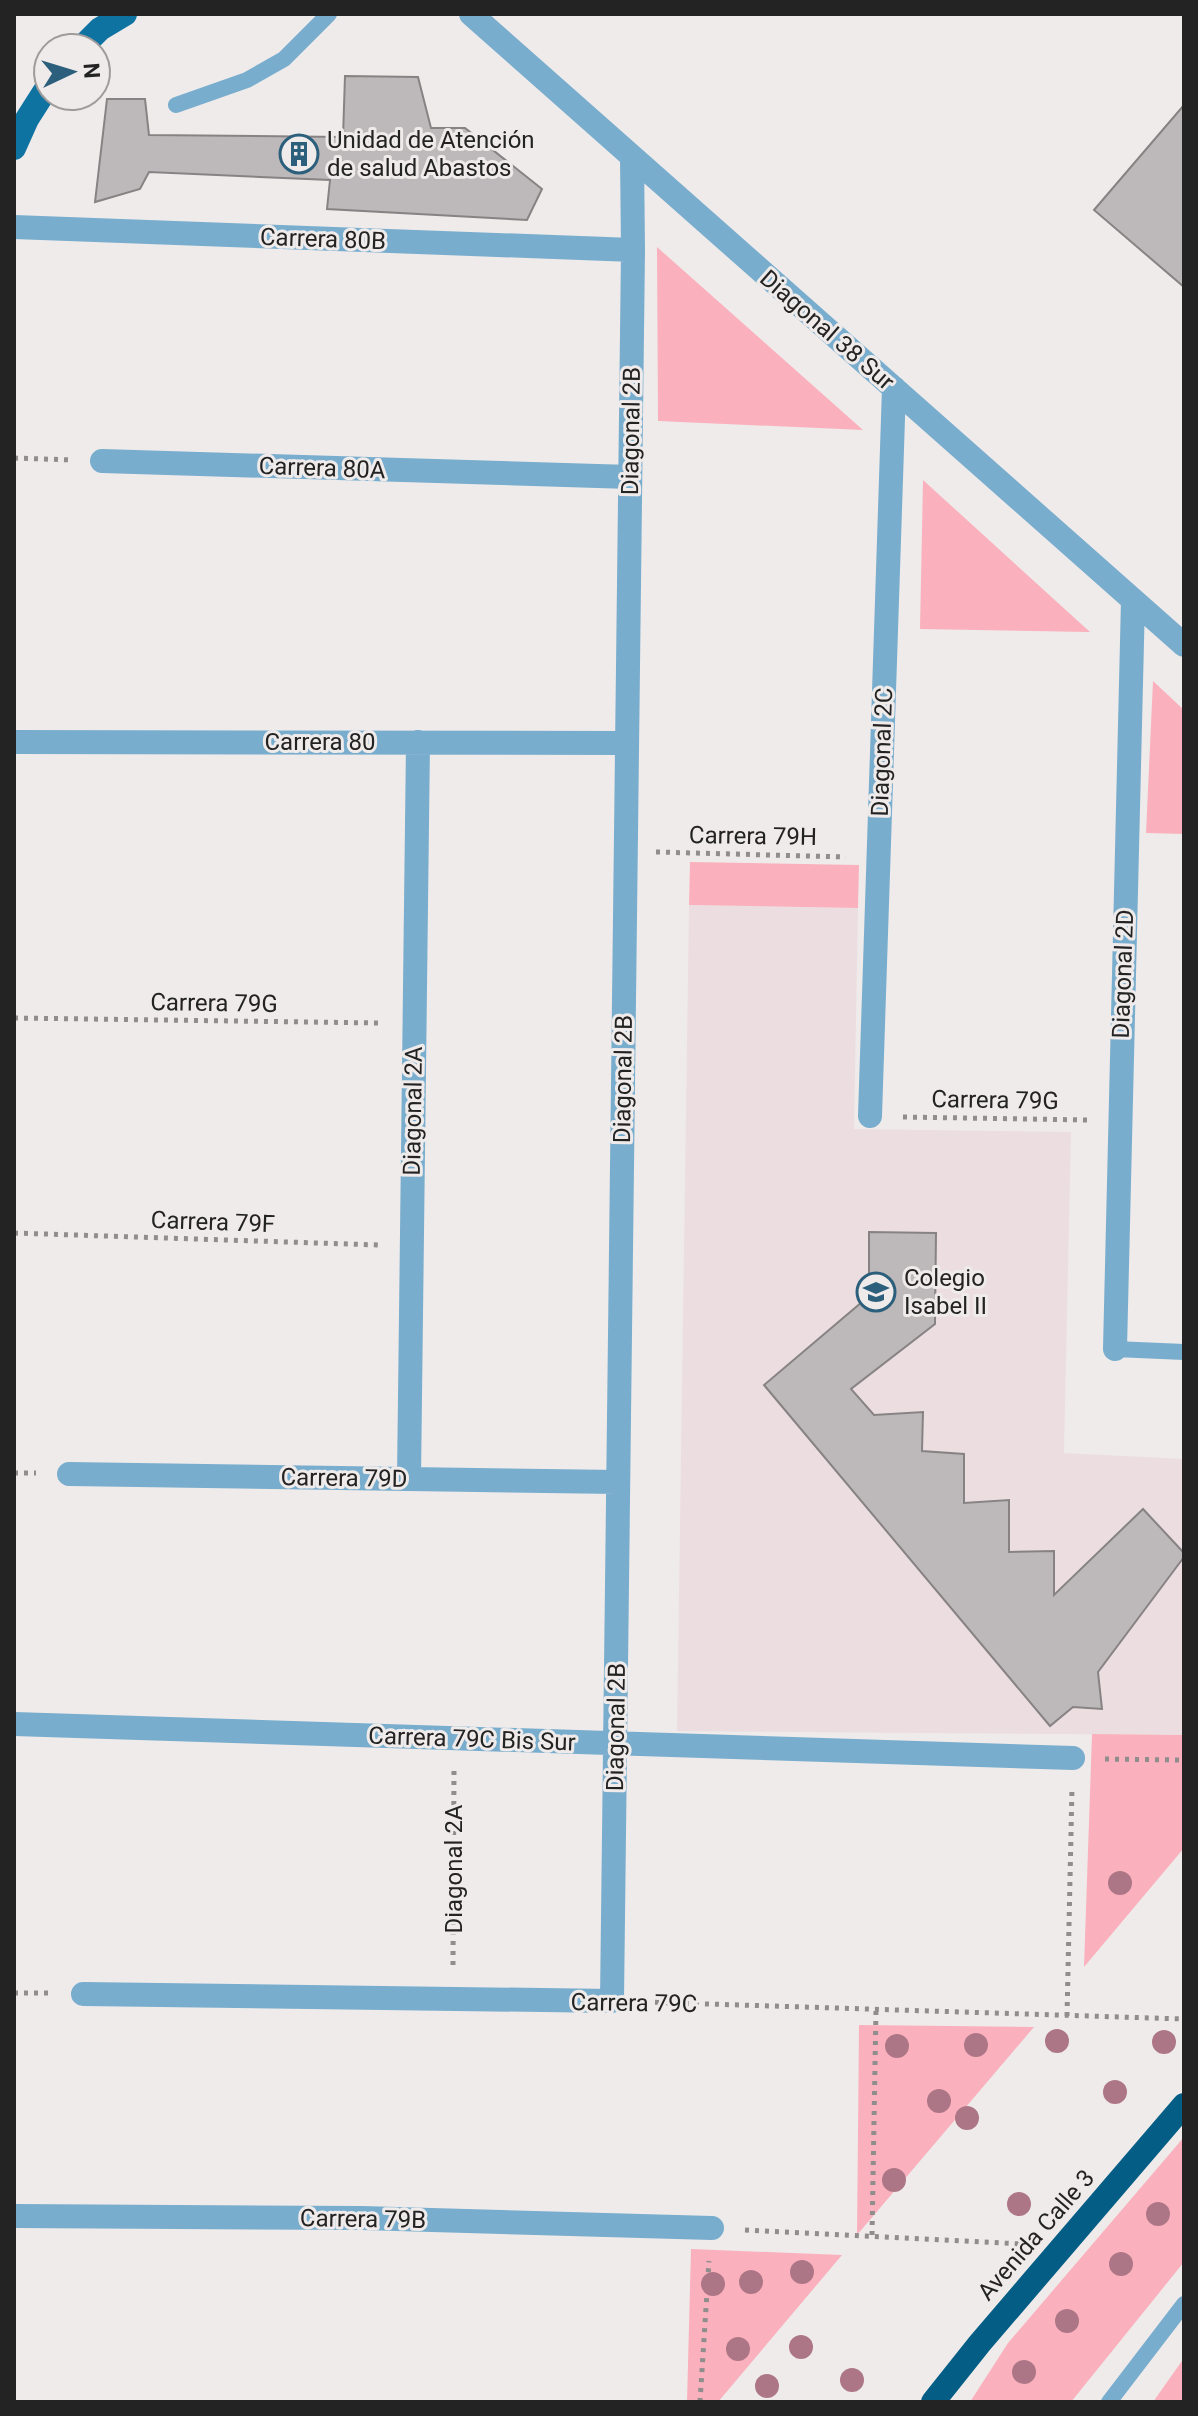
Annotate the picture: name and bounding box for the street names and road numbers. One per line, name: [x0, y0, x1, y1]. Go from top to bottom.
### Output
street label: Carrera 80B: [260, 223, 386, 255]
street label: Diagonal 38 Sur: [754, 264, 900, 396]
street label: Diagonal 2B: [616, 367, 646, 495]
street label: Carrera 80A: [258, 452, 386, 484]
street label: Diagonal 2C: [866, 687, 898, 817]
street label: Carrera 80: [264, 728, 376, 756]
street label: Carrera 79H: [689, 821, 817, 851]
street label: Diagonal 2D: [1107, 909, 1139, 1039]
street label: Carrera 79G: [150, 988, 278, 1018]
street label: Diagonal 2B: [608, 1015, 638, 1143]
street label: Diagonal 2A: [398, 1046, 428, 1176]
street label: Carrera 79G: [931, 1085, 1059, 1115]
street label: Carrera 79F: [150, 1206, 276, 1238]
street label: Carrera 79D: [280, 1463, 408, 1493]
street label: Diagonal 2B: [601, 1663, 631, 1791]
street label: Carrera 79C Bis Sur: [368, 1721, 576, 1757]
street label: Diagonal 2A: [440, 1804, 468, 1934]
street label: Carrera 79C: [570, 1988, 698, 2018]
street label: Avenida Calle 3: [972, 2164, 1100, 2306]
street label: Carrera 79B: [300, 2204, 426, 2234]

